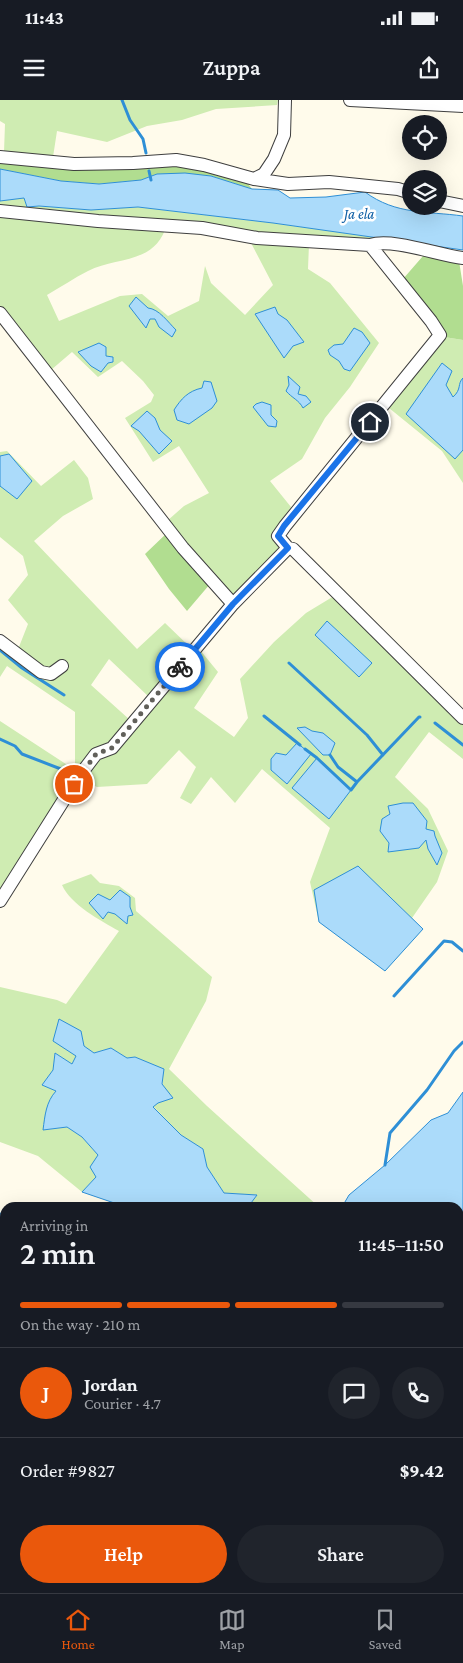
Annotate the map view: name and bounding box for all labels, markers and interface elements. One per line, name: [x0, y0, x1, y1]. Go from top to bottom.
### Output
text: 11:43: [25, 7, 64, 28]
icon: menu: [20, 54, 48, 82]
icon: share: [415, 54, 443, 82]
text: Zuppa: [203, 55, 260, 80]
map controls: [402, 115, 447, 215]
button: locate: [402, 115, 447, 160]
button: layers: [402, 170, 447, 215]
water label: Ja ela: [341, 206, 374, 223]
pin: [349, 401, 391, 443]
icon: home: [356, 408, 384, 436]
courier: [155, 642, 205, 692]
icon: bike: [166, 653, 194, 681]
pin: [53, 763, 95, 805]
icon: bag: [60, 770, 88, 798]
text: Arriving in: [20, 1217, 88, 1234]
text: 11:45–11:50: [358, 1234, 444, 1255]
text: 2 min: [20, 1235, 95, 1271]
text: On the way · 210 m: [20, 1316, 140, 1333]
button: chat: [328, 1367, 380, 1419]
button: phone: [392, 1367, 444, 1419]
text: Jordan: [84, 1374, 138, 1395]
text: J: [43, 1382, 49, 1403]
text: Courier · 4.7: [84, 1395, 161, 1412]
text: Order #9827: [20, 1460, 115, 1481]
text: $9.42: [400, 1460, 444, 1481]
button: Help: [20, 1525, 227, 1583]
button: Share: [237, 1525, 444, 1583]
tab: Home: [61, 1606, 95, 1652]
tab: Map: [218, 1606, 246, 1652]
tab: Saved: [369, 1606, 402, 1652]

